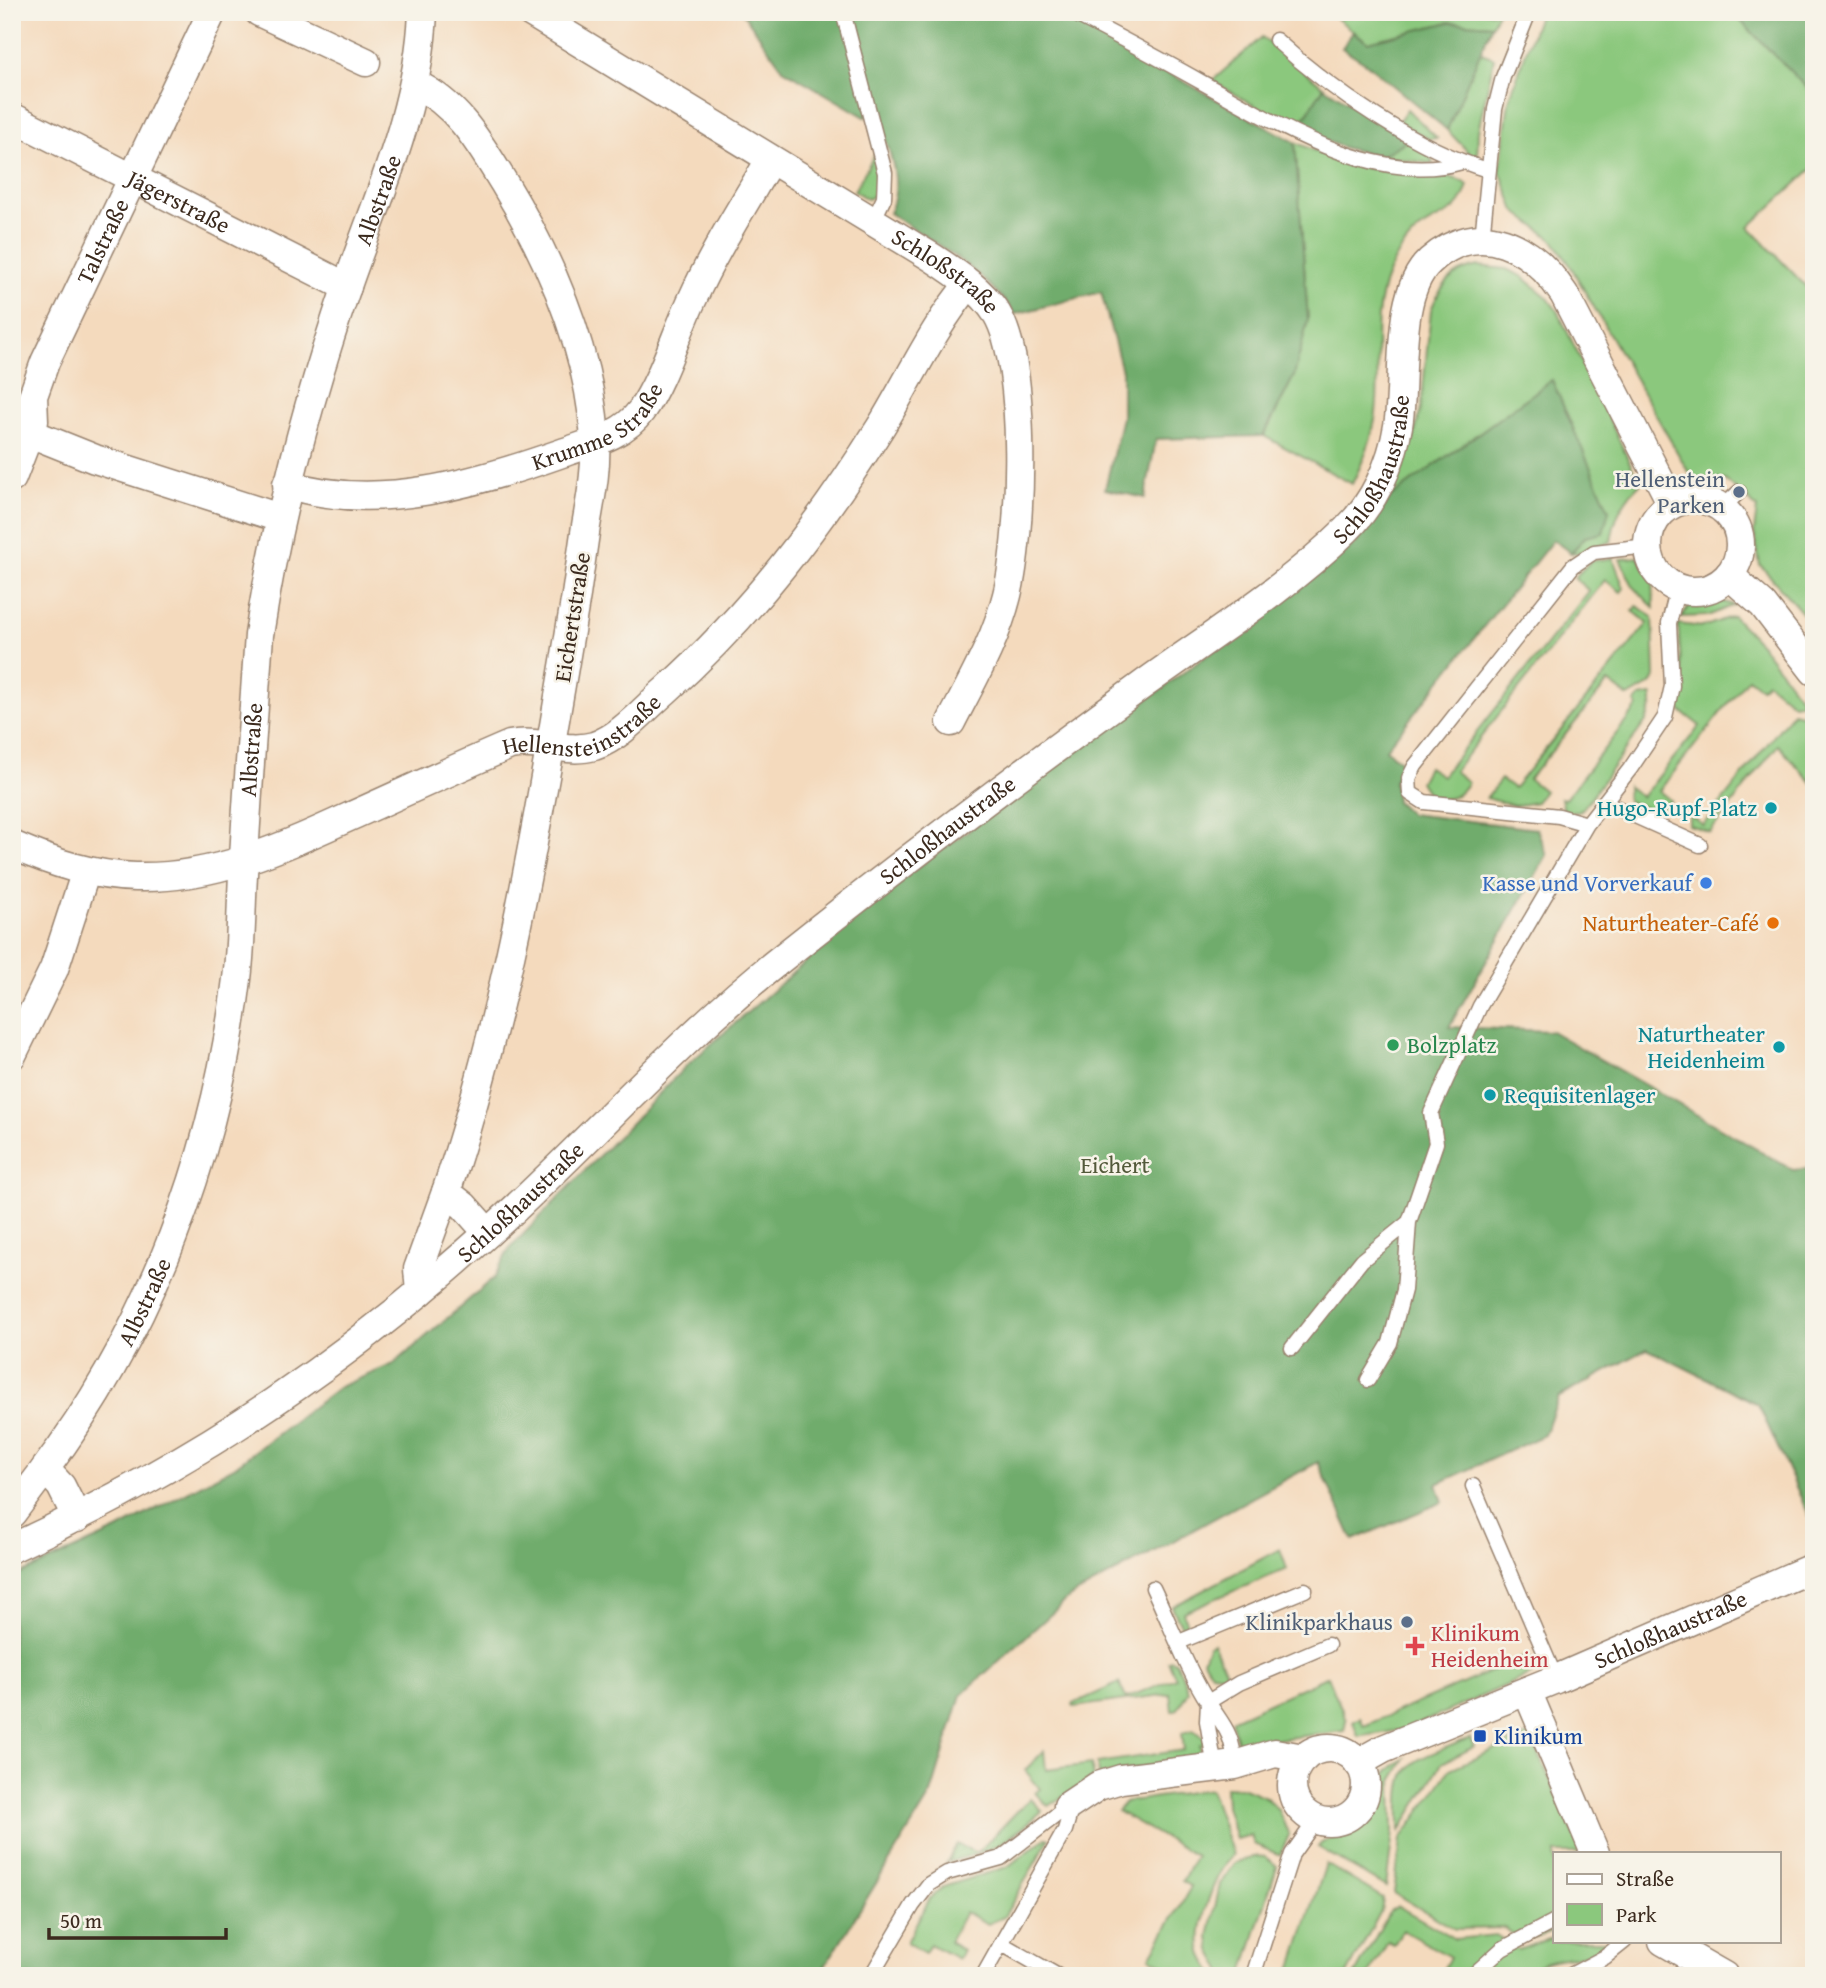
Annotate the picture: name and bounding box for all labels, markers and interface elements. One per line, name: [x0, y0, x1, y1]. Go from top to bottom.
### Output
street label: Albstraße: [346, 150, 409, 250]
street label: Jägerstraße: [119, 160, 236, 241]
street label: Talstraße: [68, 193, 137, 289]
street label: Schloßstraße: [886, 220, 1008, 320]
street label: Krumme Straße: [527, 377, 671, 478]
street label: Schloßhaustraße: [1324, 394, 1417, 551]
place label: Hellenstein Parken: [1615, 462, 1725, 521]
marker: Hellenstein Parken: [1731, 484, 1747, 500]
street label: Eichertstraße: [545, 550, 598, 684]
street label: Hellensteinstraße: [499, 686, 668, 764]
street label: Albstraße: [231, 702, 270, 798]
street label: Schloßhaustraße: [872, 767, 1022, 892]
place label: Hugo-Rupf-Platz: [1597, 791, 1757, 824]
marker: Hugo-Rupf-Platz: [1763, 800, 1779, 816]
place label: Kasse und Vorverkauf: [1482, 866, 1695, 899]
marker: Kasse und Vorverkauf: [1698, 875, 1714, 891]
place label: Naturtheater-Café: [1583, 906, 1759, 939]
marker: Naturtheater-Café: [1765, 915, 1781, 931]
place label: Naturtheater Heidenheim: [1638, 1017, 1766, 1076]
place label: Bolzplatz: [1407, 1028, 1496, 1061]
marker: Bolzplatz: [1385, 1037, 1401, 1053]
marker: Naturtheater Heidenheim: [1771, 1039, 1787, 1055]
place label: Requisitenlager: [1504, 1078, 1656, 1111]
marker: Requisitenlager: [1482, 1087, 1498, 1103]
street label: Schloßhaustraße: [449, 1134, 591, 1270]
park label: Eichert: [1080, 1148, 1150, 1181]
street label: Albstraße: [109, 1253, 179, 1352]
street label: Schloßhaustraße: [1589, 1581, 1752, 1677]
place label: Klinikparkhaus: [1246, 1605, 1393, 1638]
marker: Klinikparkhaus: [1399, 1614, 1415, 1630]
place label: Klinikum Heidenheim: [1431, 1616, 1549, 1675]
marker: Klinikum Heidenheim: [1405, 1636, 1425, 1656]
place label: Klinikum: [1494, 1719, 1583, 1752]
marker: Klinikum: [1472, 1728, 1488, 1744]
legend: [1553, 1852, 1780, 1942]
text: Straße: [1616, 1863, 1674, 1894]
scale bar: [49, 1897, 226, 1941]
text: Park: [1616, 1899, 1657, 1930]
text: 50 m: [60, 1905, 102, 1936]

